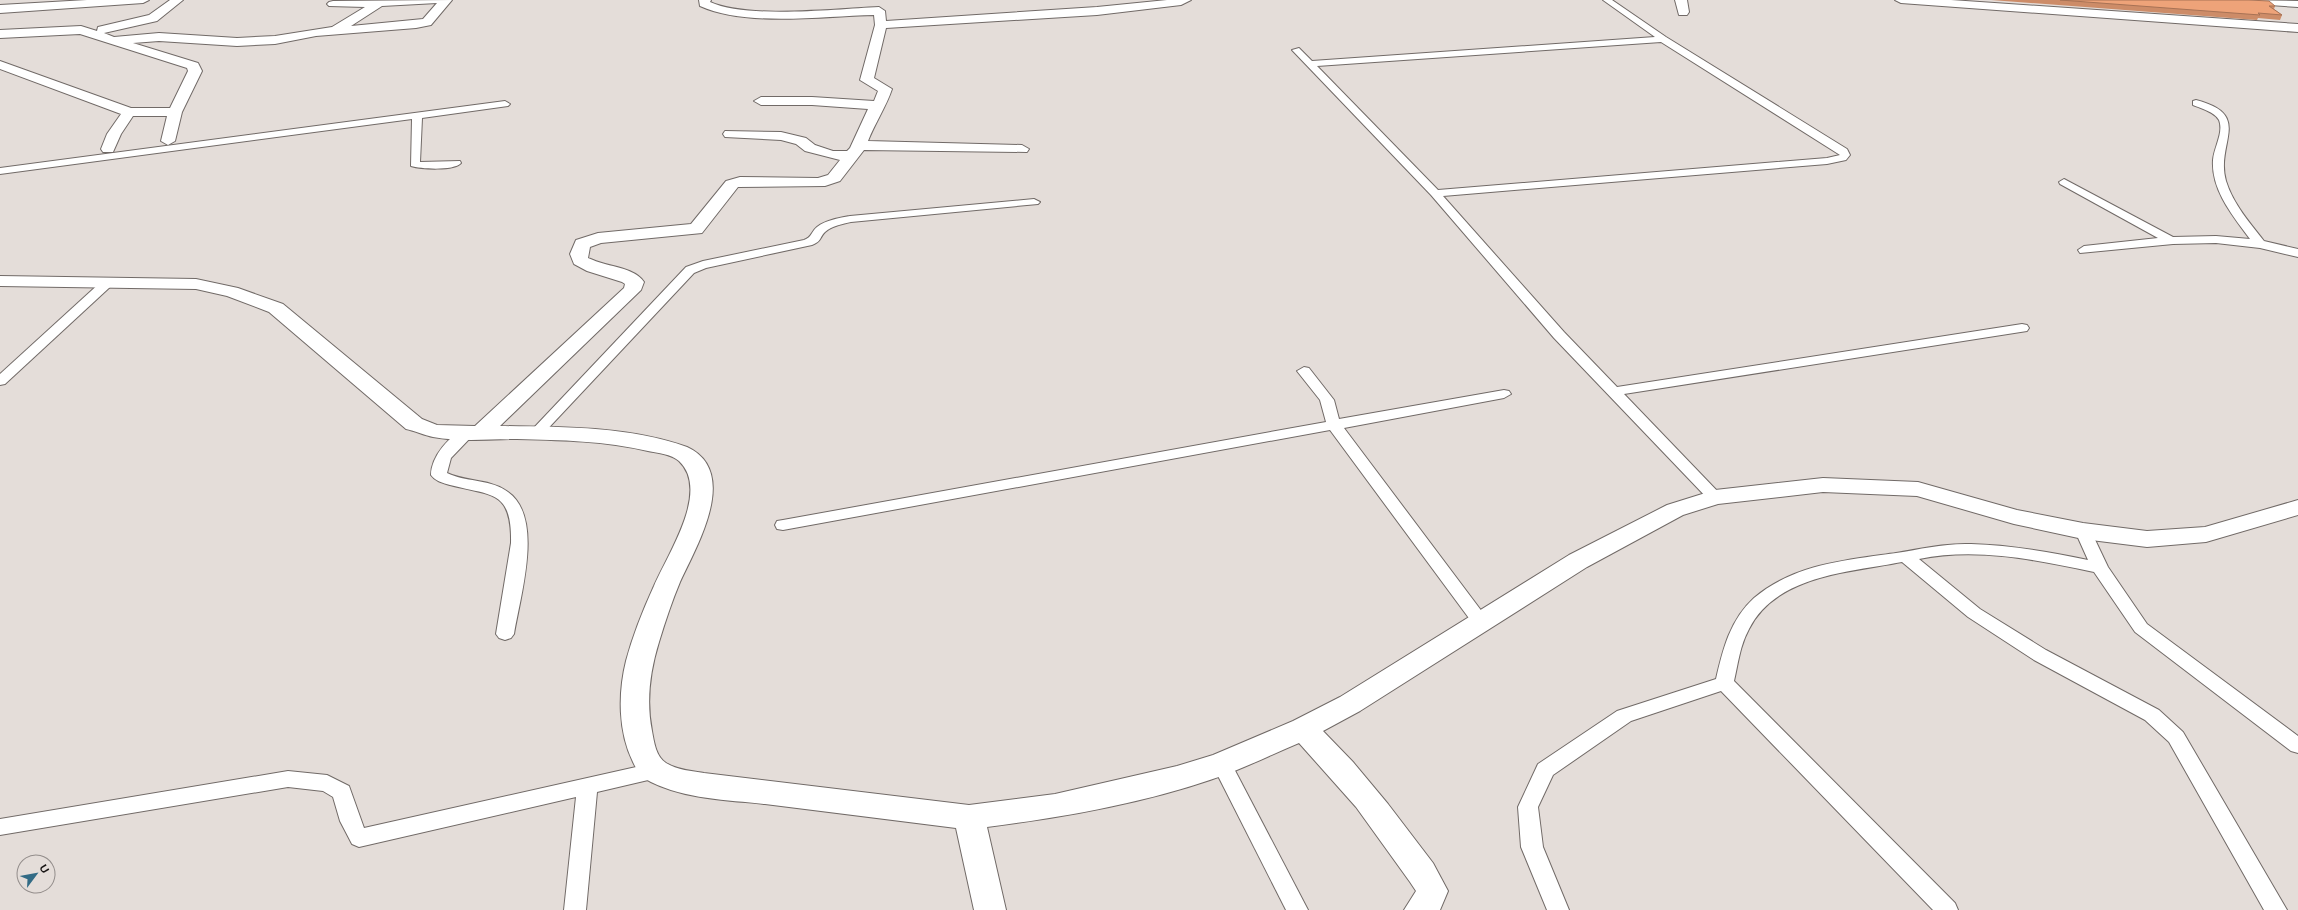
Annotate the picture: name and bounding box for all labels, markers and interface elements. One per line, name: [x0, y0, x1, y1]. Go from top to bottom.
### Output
north arrow: [16, 854, 56, 894]
text: U: [37, 862, 52, 875]

